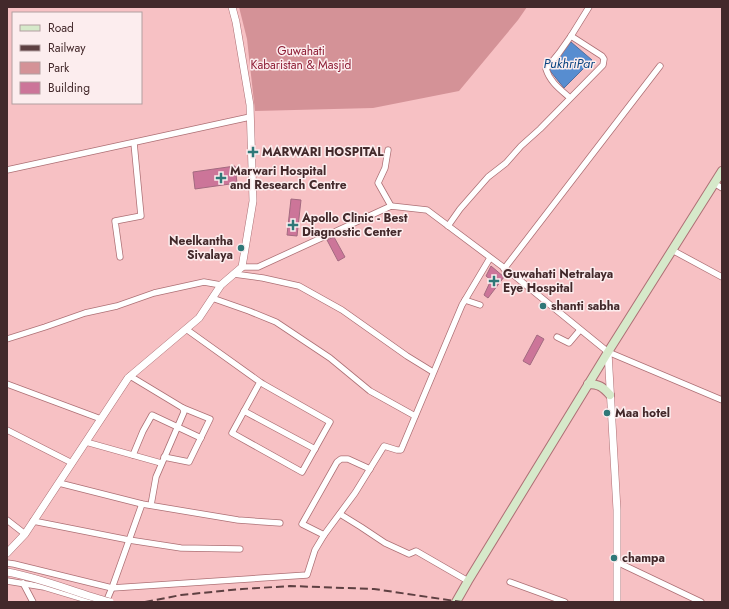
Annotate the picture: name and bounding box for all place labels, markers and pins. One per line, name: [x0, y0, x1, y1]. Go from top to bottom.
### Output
place label: MARWARI HOSPITAL: [262, 143, 384, 161]
marker: MARWARI HOSPITAL: [247, 146, 259, 158]
place label: Marwari Hospital and Research Centre: [230, 162, 347, 194]
marker: Marwari Hospital and Research Centre: [215, 172, 227, 184]
place label: Apollo Clinic - Best Diagnostic Center: [301, 209, 408, 241]
marker: Apollo Clinic - Best Diagnostic Center: [287, 219, 299, 231]
place label: Neelkantha Sivalaya: [169, 232, 233, 264]
marker: Neelkantha Sivalaya: [236, 243, 246, 253]
place label: Guwahati Netralaya Eye Hospital: [503, 265, 613, 297]
marker: Guwahati Netralaya Eye Hospital: [488, 275, 500, 287]
place label: shanti sabha: [551, 297, 620, 315]
marker: shanti sabha: [538, 301, 548, 311]
place label: Maa hotel: [615, 404, 670, 422]
marker: Maa hotel: [602, 408, 612, 418]
place label: champa: [622, 549, 665, 567]
marker: champa: [609, 553, 619, 563]

